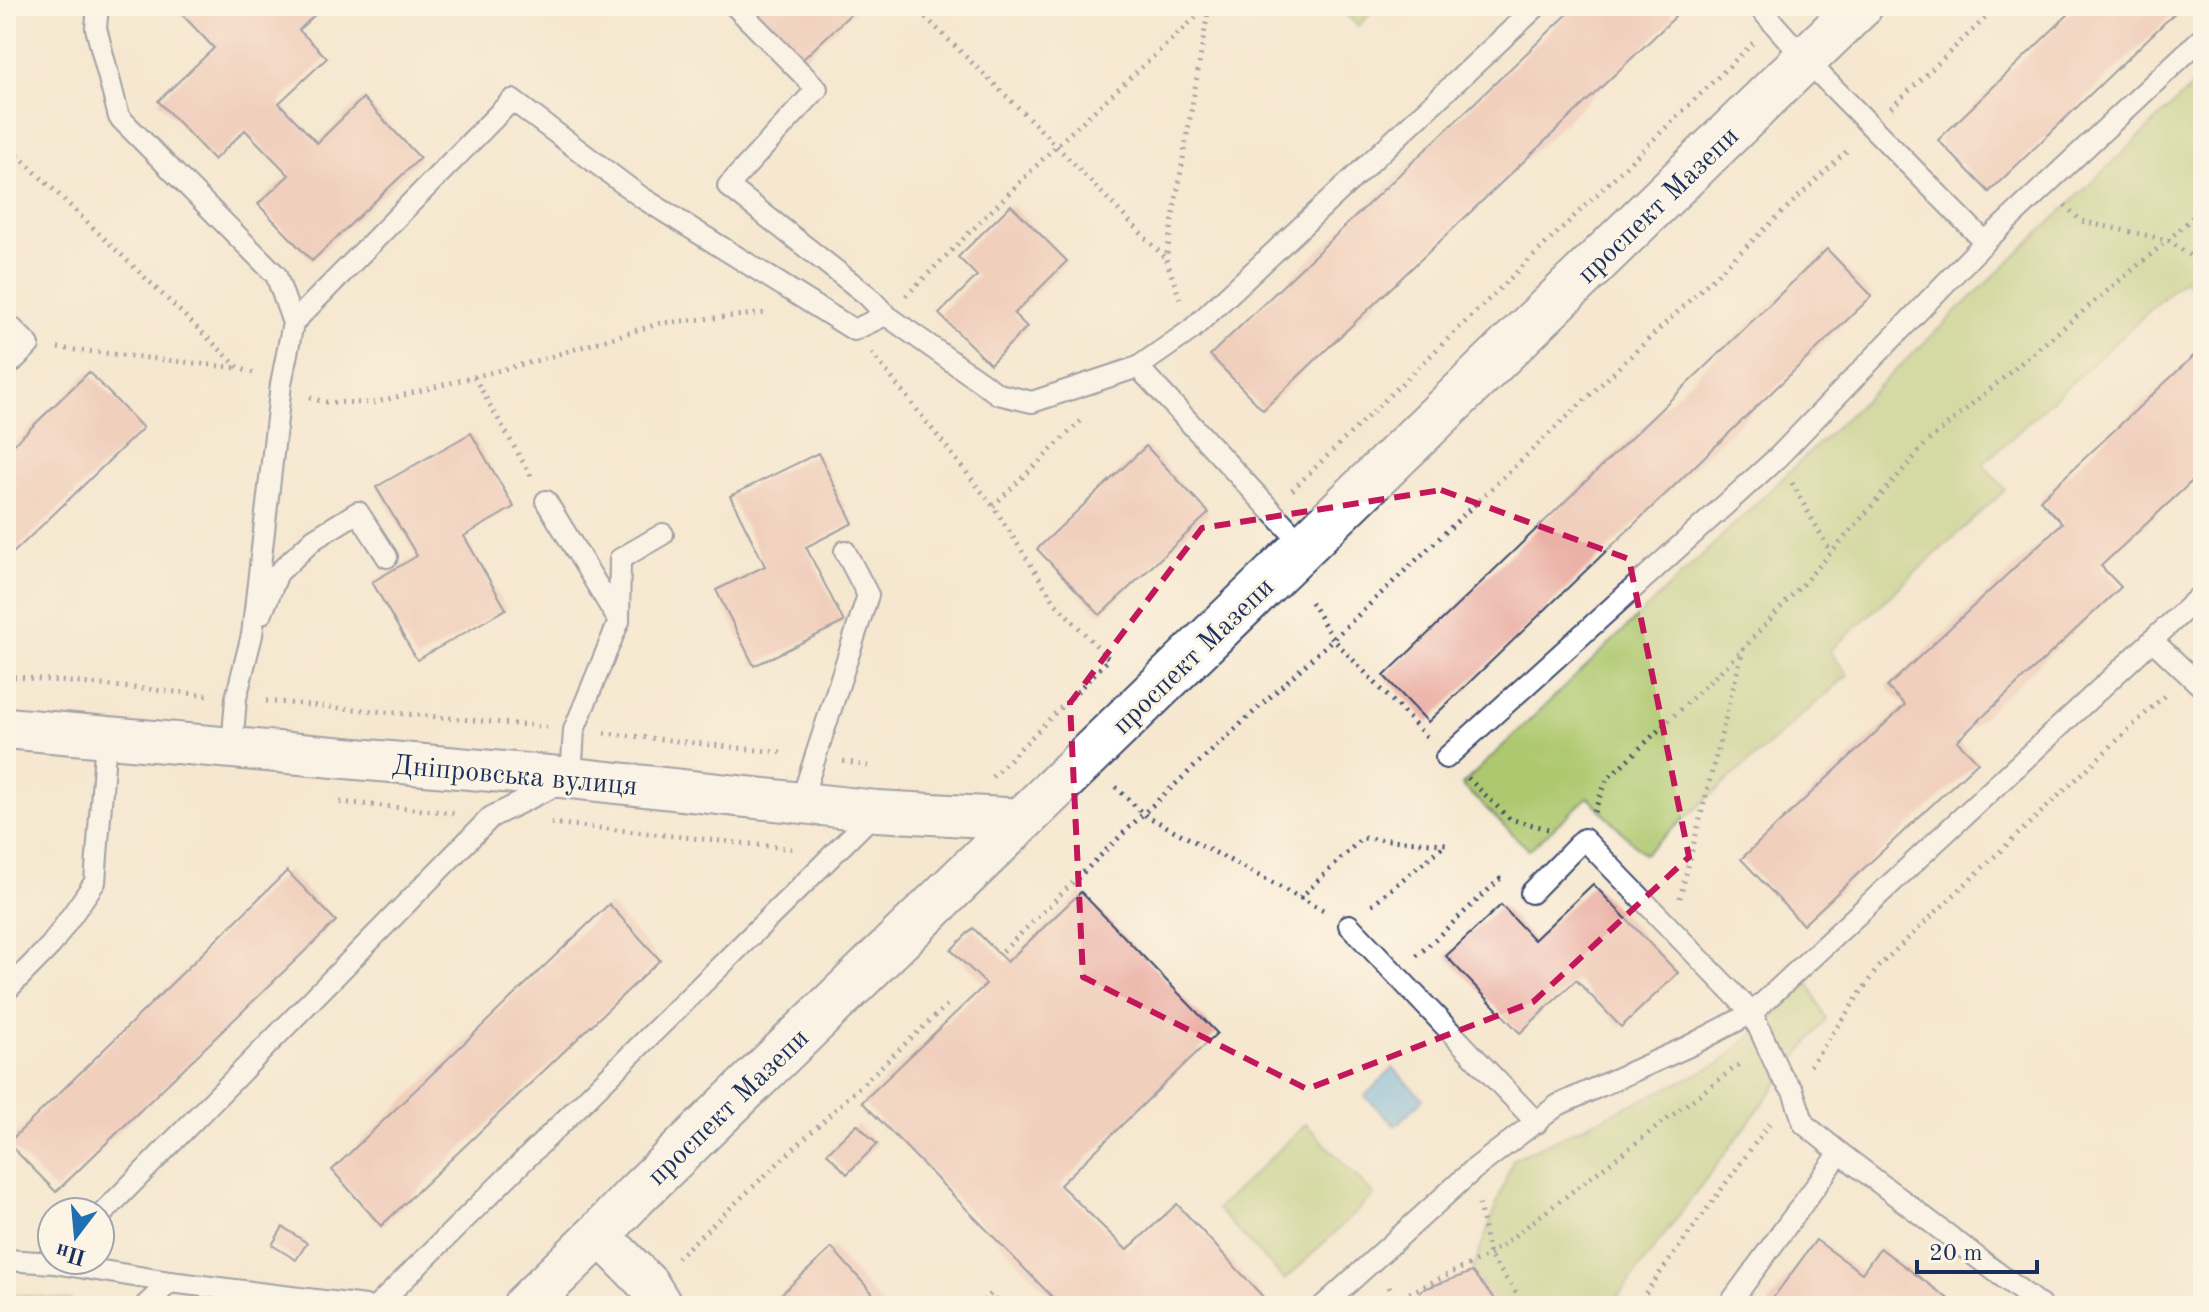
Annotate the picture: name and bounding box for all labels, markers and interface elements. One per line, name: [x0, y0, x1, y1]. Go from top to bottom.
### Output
street label: проспект Мазепи: [1573, 122, 1745, 290]
street label: проспект Мазепи: [1108, 573, 1280, 741]
street label: Дніпровська вулиця: [391, 752, 639, 802]
street label: проспект Мазепи: [643, 1024, 815, 1192]
north arrow: [36, 1196, 116, 1276]
scale bar: [1917, 1224, 2037, 1274]
text: Пн: [53, 1239, 89, 1268]
text: 20 m: [1929, 1242, 1983, 1266]

